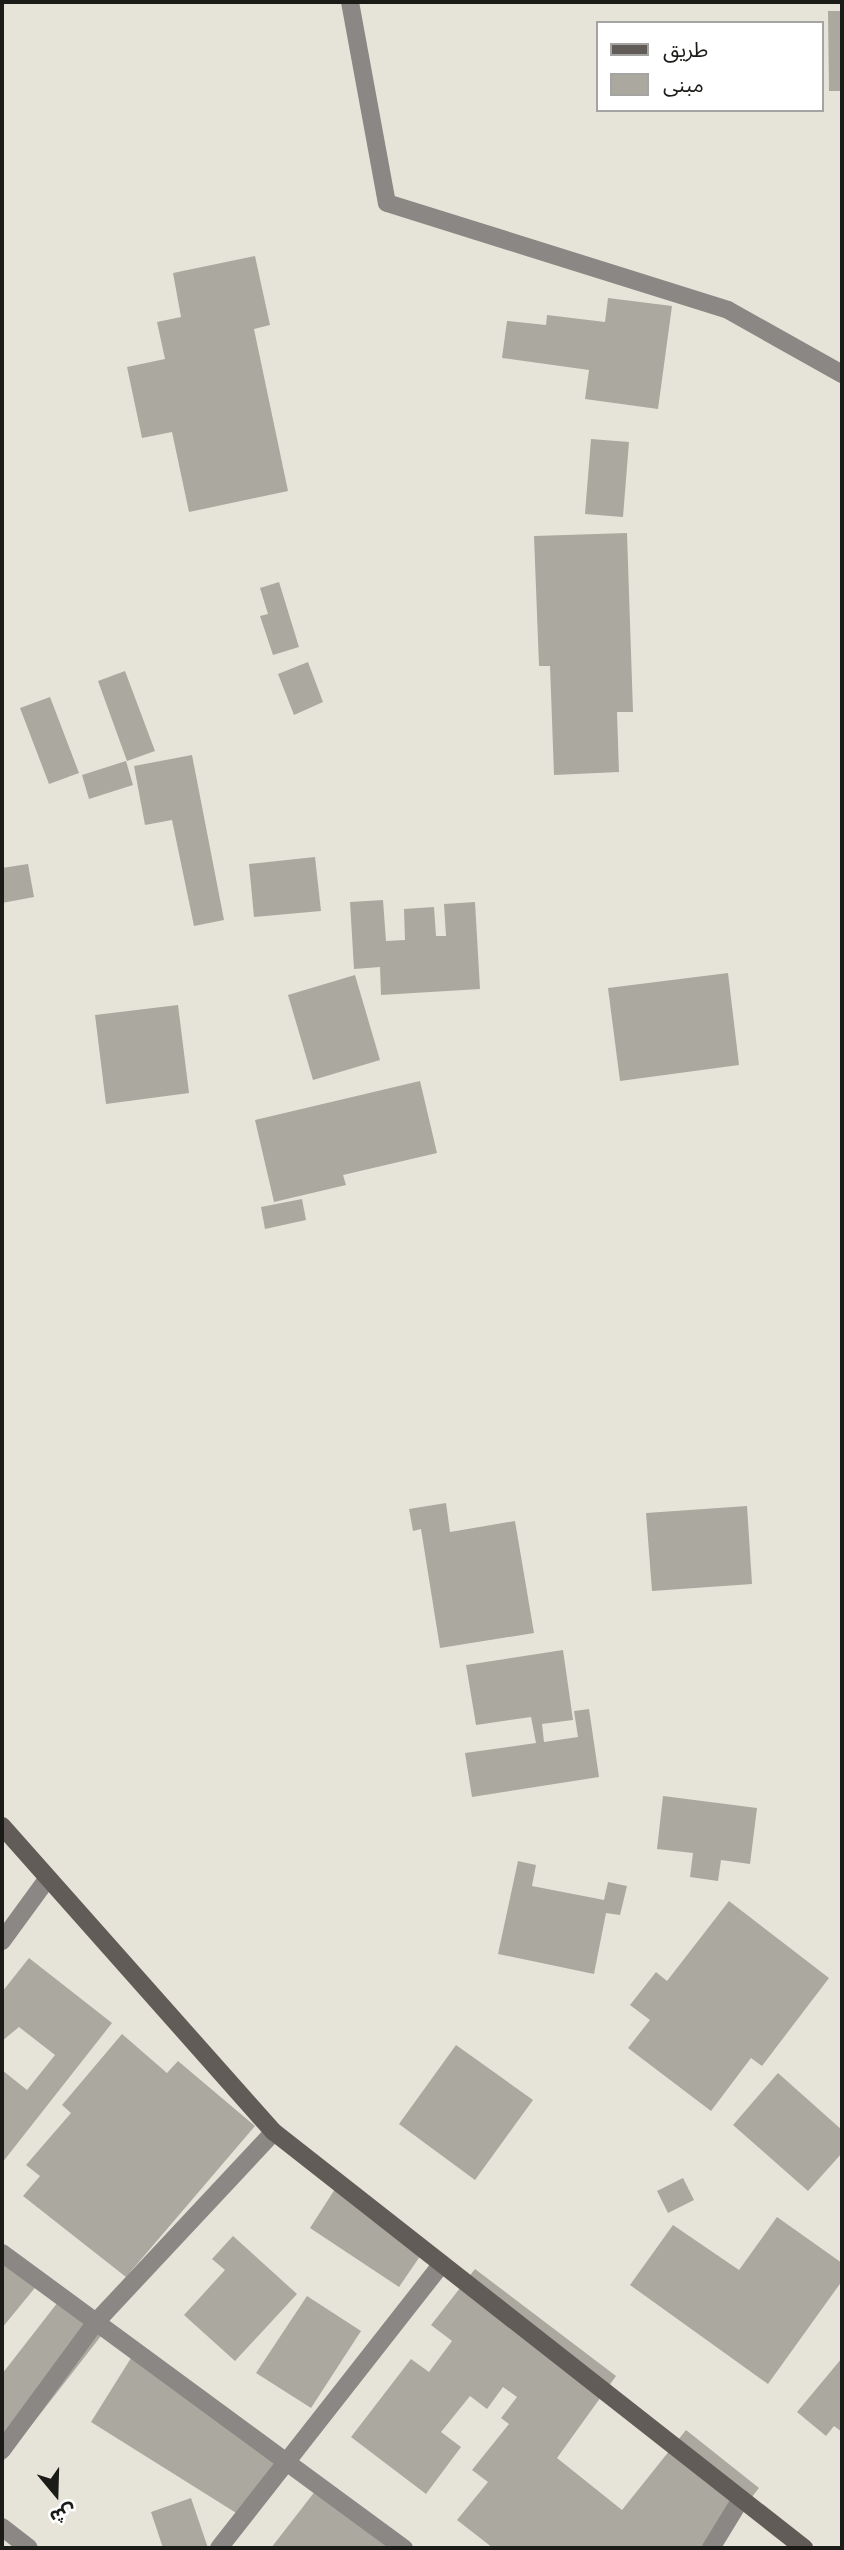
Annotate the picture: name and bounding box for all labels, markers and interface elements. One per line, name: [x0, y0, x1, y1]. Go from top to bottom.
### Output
legend: [596, 21, 823, 112]
text: طريق: [663, 36, 708, 64]
text: مبنى: [663, 71, 704, 99]
north arrow: [21, 2459, 91, 2529]
text: ش: [47, 2498, 79, 2530]

